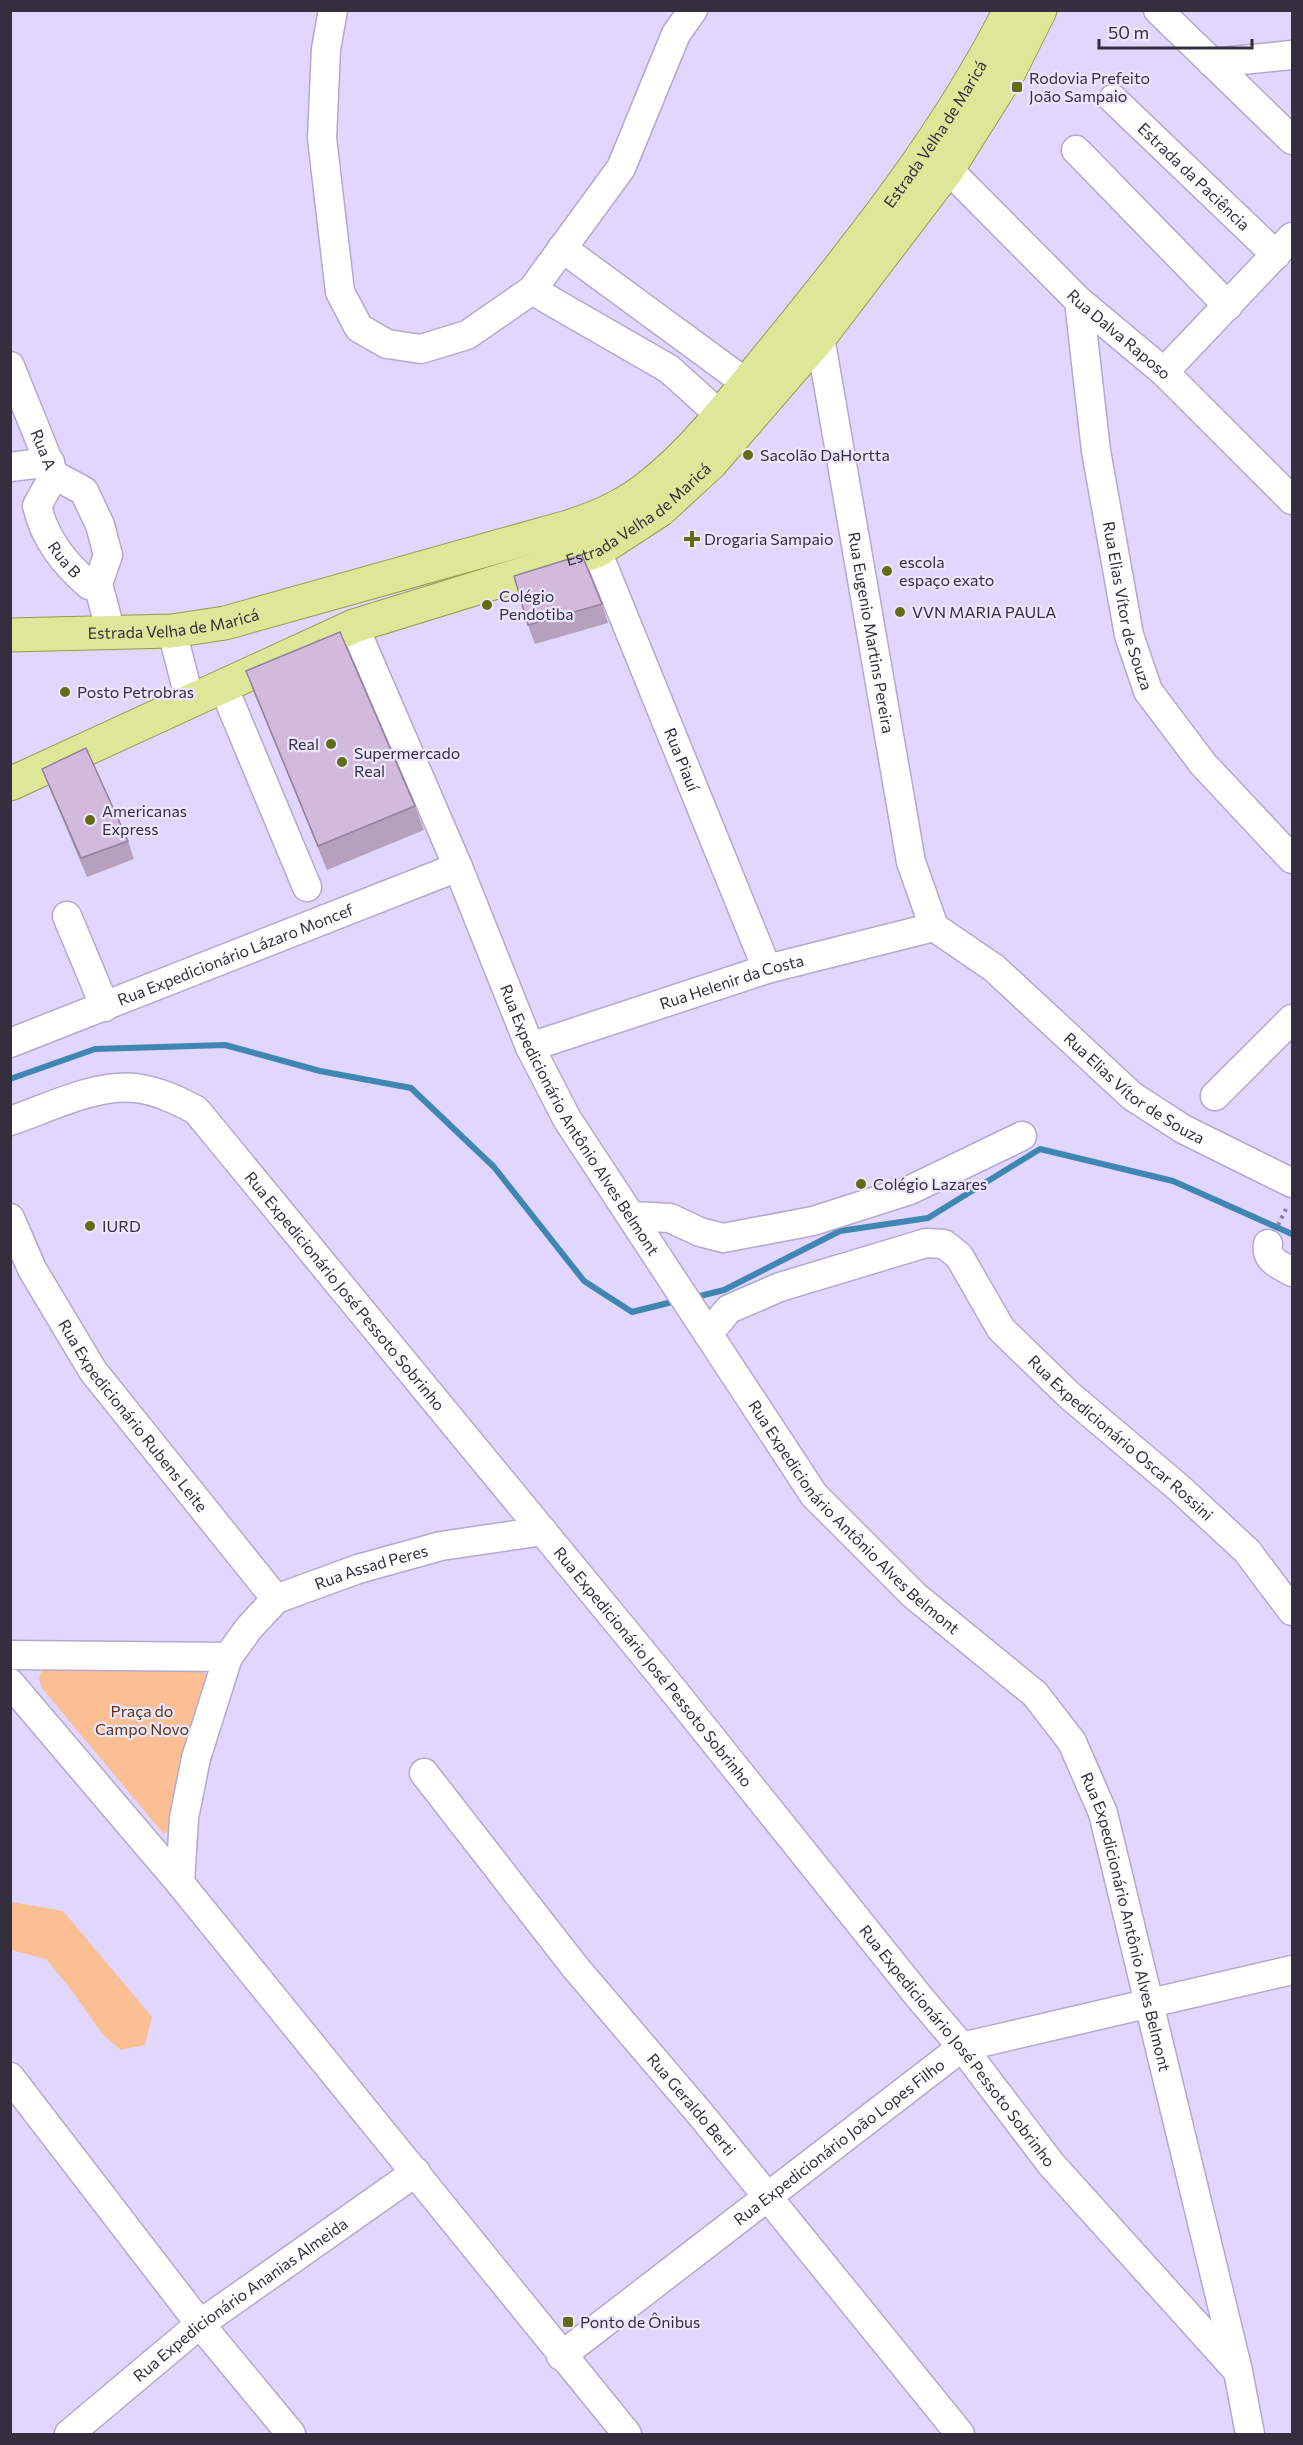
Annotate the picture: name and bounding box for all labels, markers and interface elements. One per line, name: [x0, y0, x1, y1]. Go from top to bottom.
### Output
scale bar: [1099, 12, 1252, 50]
text: 50 m: [1108, 21, 1149, 43]
street label: Estrada Velha de Maricá: [879, 57, 990, 211]
place label: Rodovia Prefeito João Sampaio: [1029, 68, 1150, 105]
marker: Rodovia Prefeito João Sampaio: [1010, 80, 1024, 94]
street label: Estrada da Paciência: [1134, 118, 1254, 234]
street label: Rua Dalva Raposo: [1064, 285, 1175, 383]
street label: Rua A: [27, 426, 61, 472]
place label: Sacolão DaHortta: [760, 445, 890, 464]
marker: Sacolão DaHortta: [741, 448, 755, 462]
street label: Estrada Velha de Maricá: [563, 458, 714, 569]
street label: Rua Elias Vítor de Souza: [1100, 520, 1157, 692]
place label: Drogaria Sampaio: [704, 529, 834, 548]
street label: Rua Eugenio Martins Pereira: [845, 530, 899, 735]
marker: Drogaria Sampaio: [685, 532, 699, 546]
street label: Rua B: [45, 537, 85, 581]
place label: escola espaço exato: [899, 552, 994, 589]
marker: escola espaço exato: [880, 564, 894, 578]
place label: Colégio Pendotiba: [499, 586, 574, 623]
marker: Colégio Pendotiba: [480, 598, 494, 612]
place label: VVN MARIA PAULA: [912, 602, 1056, 621]
street label: Estrada Velha de Maricá: [87, 604, 261, 642]
marker: VVN MARIA PAULA: [893, 605, 907, 619]
place label: Posto Petrobras: [77, 682, 194, 701]
marker: Posto Petrobras: [58, 685, 72, 699]
street label: Rua Piauí: [661, 725, 704, 794]
place label: Real: [288, 734, 319, 753]
marker: Real: [324, 737, 338, 751]
place label: Supermercado Real: [354, 743, 460, 780]
marker: Supermercado Real: [335, 755, 349, 769]
place label: Americanas Express: [102, 801, 187, 838]
marker: Americanas Express: [83, 813, 97, 827]
street label: Rua Expedicionário Lázaro Moncef: [114, 899, 356, 1009]
street label: Rua Helenir da Costa: [657, 950, 806, 1013]
street label: Rua Expedicionário Antônio Alves Belmont: [497, 981, 664, 1259]
street label: Rua Elias Vítor de Souza: [1060, 1028, 1208, 1147]
street label: Rua Expedicionário José Pessoto Sobrinho: [242, 1167, 449, 1414]
place label: Colégio Lazares: [873, 1174, 987, 1193]
marker: Colégio Lazares: [854, 1177, 868, 1191]
place label: IURD: [102, 1216, 141, 1235]
marker: IURD: [83, 1219, 97, 1233]
street label: Rua Expedicionário Rubens Leite: [55, 1316, 212, 1515]
street label: Rua Expedicionário Oscar Rossini: [1025, 1351, 1217, 1524]
street label: Rua Expedicionário Antônio Alves Belmont: [745, 1396, 964, 1638]
street label: Rua Assad Peres: [312, 1540, 430, 1593]
street label: Rua Expedicionário José Pessoto Sobrinho: [550, 1543, 757, 1790]
park label: Praça do Campo Novo: [95, 1701, 189, 1738]
street label: Rua Expedicionário Antônio Alves Belmont: [1077, 1769, 1175, 2073]
street label: Rua Expedicionário José Pessoto Sobrinho: [856, 1921, 1060, 2170]
street label: Rua Geraldo Berti: [644, 2049, 740, 2159]
street label: Rua Expedicionário João Lopes Filho: [730, 2054, 948, 2229]
street label: Rua Expedicionário Ananias Almeida: [129, 2213, 351, 2385]
place label: Ponto de Ônibus: [580, 2312, 700, 2331]
marker: Ponto de Ônibus: [561, 2315, 575, 2329]

